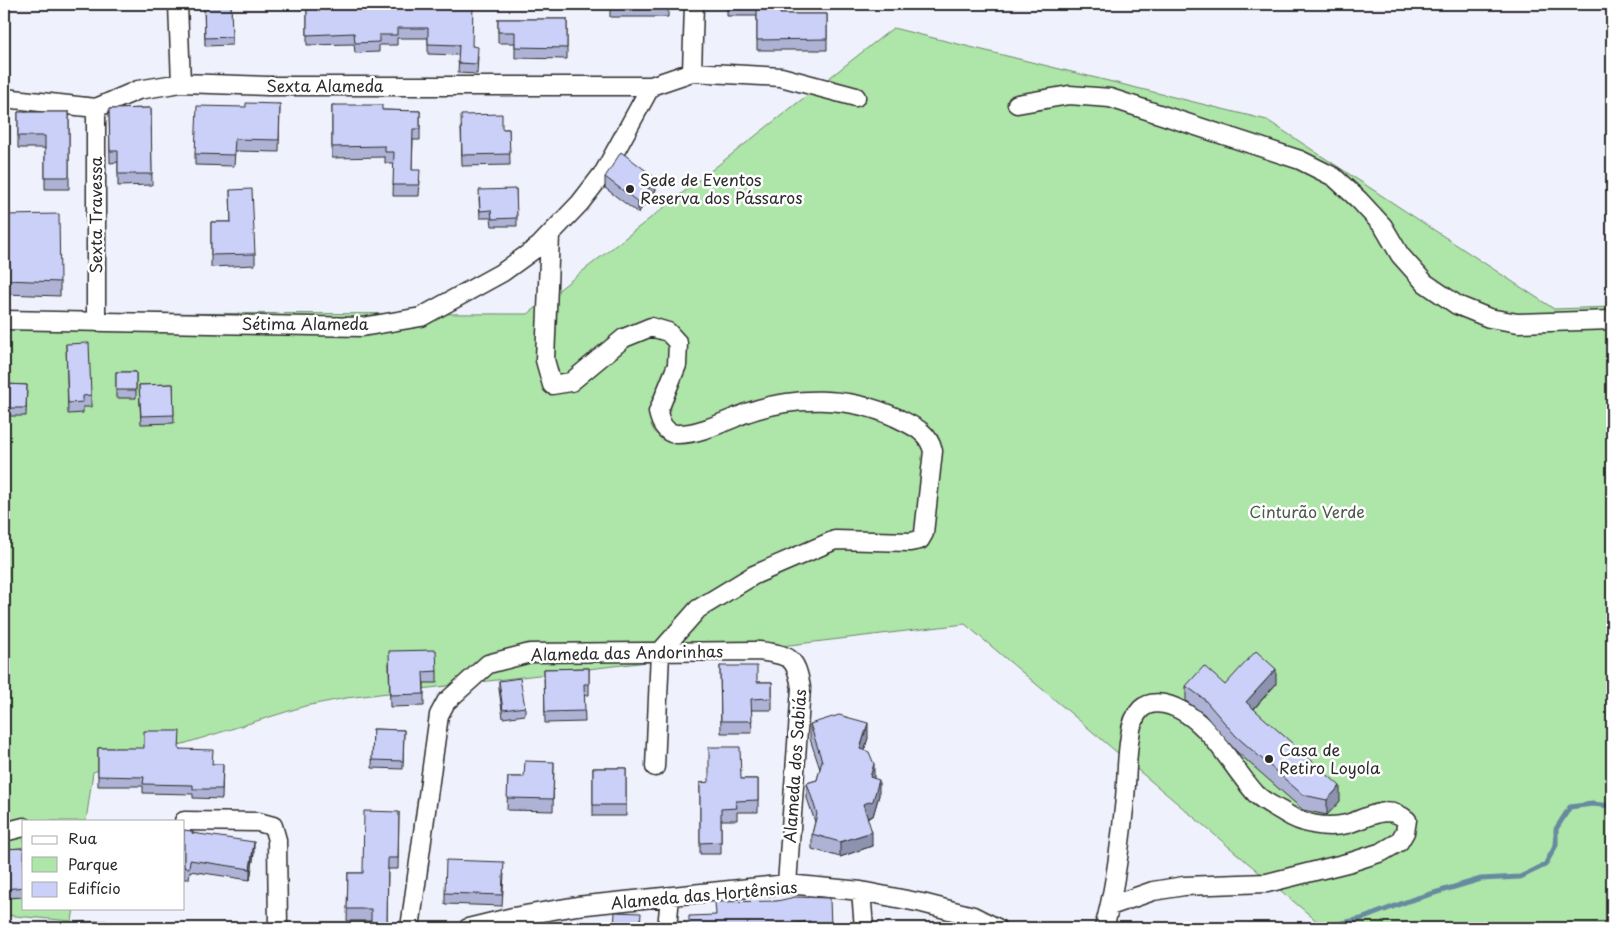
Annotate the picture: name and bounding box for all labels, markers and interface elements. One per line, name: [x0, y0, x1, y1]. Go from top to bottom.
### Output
street label: Sexta Alameda: [266, 73, 384, 97]
street label: Sexta Travessa: [83, 156, 107, 274]
place label: Sede de Eventos Reserva dos Pássaros: [640, 167, 803, 209]
marker: Sede de Eventos Reserva dos Pássaros: [624, 183, 636, 195]
street label: Sétima Alameda: [241, 311, 369, 335]
park label: Cinturão Verde: [1249, 499, 1365, 523]
street label: Alameda das Andorinhas: [531, 638, 723, 666]
street label: Alameda dos Sabiás: [777, 688, 811, 844]
place label: Casa de Retiro Loyola: [1279, 737, 1381, 779]
marker: Casa de Retiro Loyola: [1263, 753, 1275, 765]
legend: [22, 820, 185, 910]
text: Rua: [68, 826, 97, 849]
text: Parque: [68, 852, 118, 875]
street label: Alameda das Hortênsias: [610, 874, 798, 914]
text: Edifício: [68, 876, 121, 899]

